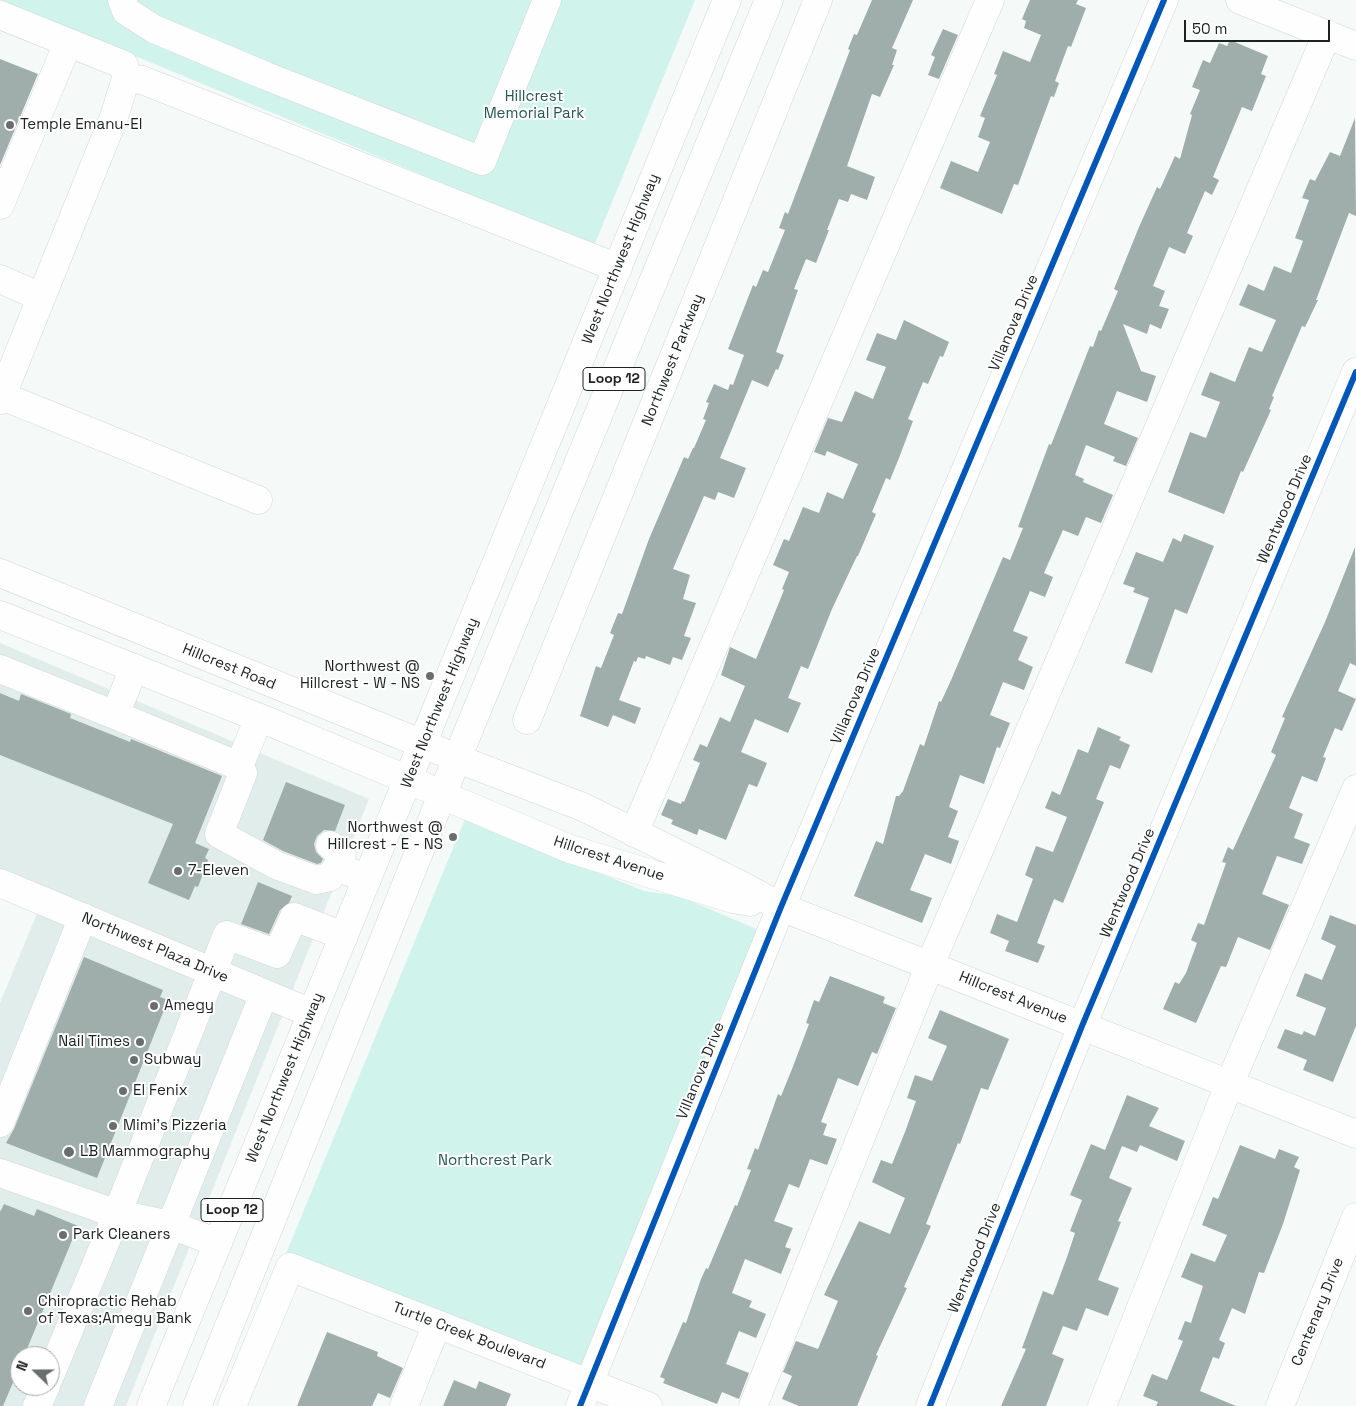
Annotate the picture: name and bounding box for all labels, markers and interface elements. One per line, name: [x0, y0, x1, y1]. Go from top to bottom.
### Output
scale bar: [1186, 10, 1332, 42]
text: 50 m: [1192, 19, 1227, 38]
park label: Hillcrest Memorial Park: [484, 88, 584, 123]
place label: Temple Emanu-El: [20, 116, 142, 134]
marker: Temple Emanu-El: [4, 119, 16, 131]
street label: West Northwest Highway: [579, 171, 663, 347]
street label: Villanova Drive: [986, 272, 1042, 374]
street label: Northwest Parkway: [638, 291, 708, 429]
road number: Loop 12: [583, 368, 645, 390]
street label: Wentwood Drive: [1254, 451, 1316, 567]
street label: West Northwest Highway: [398, 615, 482, 791]
street label: Hillcrest Road: [180, 640, 278, 694]
street label: Villanova Drive: [828, 645, 884, 747]
place label: Northwest @ Hillcrest - W - NS: [300, 658, 420, 693]
marker: Northwest @ Hillcrest - W - NS: [424, 670, 436, 682]
place label: Northwest @ Hillcrest - E - NS: [328, 819, 443, 854]
street label: Wentwood Drive: [1097, 825, 1159, 941]
marker: Northwest @ Hillcrest - E - NS: [447, 831, 459, 843]
street label: Hillcrest Avenue: [551, 833, 667, 885]
place label: 7-Eleven: [188, 862, 249, 880]
marker: 7-Eleven: [172, 865, 184, 877]
street label: Northwest Plaza Drive: [79, 909, 231, 987]
street label: Hillcrest Avenue: [956, 968, 1070, 1028]
street label: West Northwest Highway: [243, 990, 327, 1166]
place label: Amegy: [164, 997, 214, 1015]
marker: Amegy: [148, 1000, 160, 1012]
street label: Villanova Drive: [673, 1020, 729, 1122]
place label: Nail Times: [58, 1033, 130, 1051]
marker: Nail Times: [134, 1036, 146, 1048]
place label: Subway: [144, 1051, 201, 1069]
marker: Subway: [128, 1054, 140, 1066]
place label: El Fenix: [133, 1082, 188, 1100]
marker: El Fenix: [117, 1085, 129, 1097]
place label: Mimi's Pizzeria: [123, 1117, 227, 1135]
marker: Mimi's Pizzeria: [107, 1120, 119, 1132]
place label: LB Mammography: [80, 1143, 210, 1161]
marker: LB Mammography: [62, 1145, 76, 1159]
park label: Northcrest Park: [438, 1152, 552, 1170]
road number: Loop 12: [201, 1198, 263, 1222]
street label: Wentwood Drive: [945, 1200, 1005, 1316]
place label: Park Cleaners: [73, 1226, 170, 1244]
marker: Park Cleaners: [57, 1229, 69, 1241]
street label: Centenary Drive: [1288, 1255, 1348, 1369]
place label: Chiropractic Rehab of Texas;Amegy Bank: [38, 1293, 192, 1328]
street label: Turtle Creek Boulevard: [390, 1298, 548, 1374]
marker: Chiropractic Rehab of Texas;Amegy Bank: [22, 1305, 34, 1317]
north arrow: [10, 1346, 60, 1396]
text: N: [12, 1358, 32, 1373]

